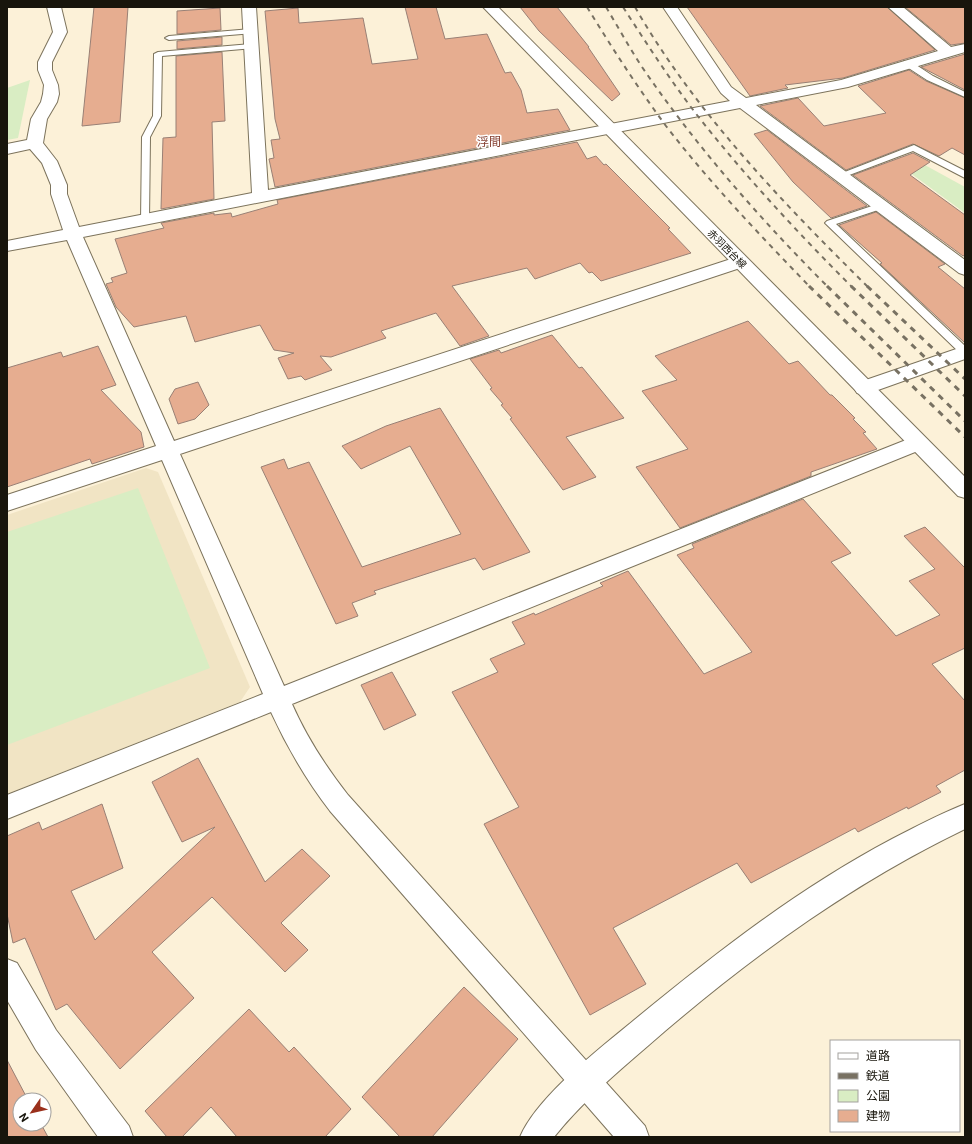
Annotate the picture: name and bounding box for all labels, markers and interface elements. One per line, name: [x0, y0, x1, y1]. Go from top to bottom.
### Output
district label: 浮間: [477, 135, 501, 149]
street label: 赤羽西台線: [705, 227, 749, 271]
legend: [830, 1040, 960, 1132]
text: 道路: [866, 1049, 890, 1063]
text: 鉄道: [866, 1069, 890, 1083]
text: 公園: [866, 1089, 890, 1103]
north arrow: [12, 1092, 52, 1132]
text: 建物: [866, 1109, 890, 1123]
text: N: [16, 1110, 32, 1124]

